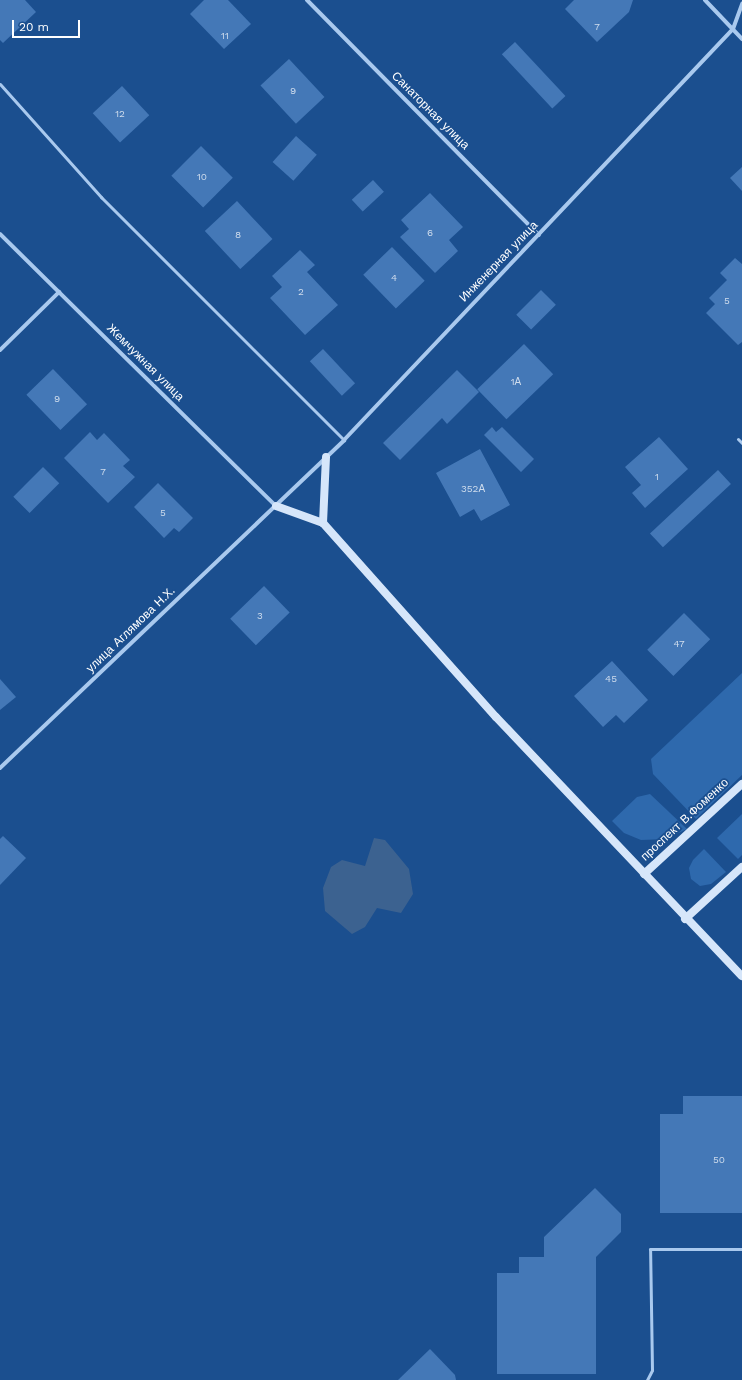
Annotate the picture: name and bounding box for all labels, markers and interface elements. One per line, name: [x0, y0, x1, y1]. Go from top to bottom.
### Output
scale bar: [14, 12, 82, 38]
text: 20 m: [19, 20, 49, 34]
house number: 7: [594, 21, 600, 33]
house number: 11: [221, 30, 229, 42]
street label: Санаторная улица: [388, 69, 472, 153]
house number: 9: [290, 85, 296, 97]
house number: 12: [115, 108, 125, 120]
house number: 10: [197, 171, 207, 183]
street label: Инженерная улица: [457, 219, 541, 305]
house number: 6: [427, 227, 433, 239]
house number: 8: [235, 229, 241, 241]
house number: 4: [391, 272, 397, 284]
house number: 2: [298, 286, 304, 298]
house number: 5: [724, 295, 730, 307]
street label: Жемчужная улица: [103, 321, 187, 405]
house number: 1А: [511, 376, 521, 388]
house number: 9: [54, 393, 60, 405]
house number: 7: [100, 466, 106, 478]
house number: 1: [655, 471, 659, 483]
house number: 352А: [461, 483, 485, 495]
house number: 5: [160, 507, 166, 519]
street label: улица Аглямова Н.Х.: [84, 584, 178, 676]
house number: 3: [257, 610, 263, 622]
house number: 47: [673, 638, 685, 650]
house number: 45: [605, 673, 617, 685]
street label: проспект В.Фоменко: [638, 776, 732, 864]
house number: 50: [713, 1154, 725, 1166]

